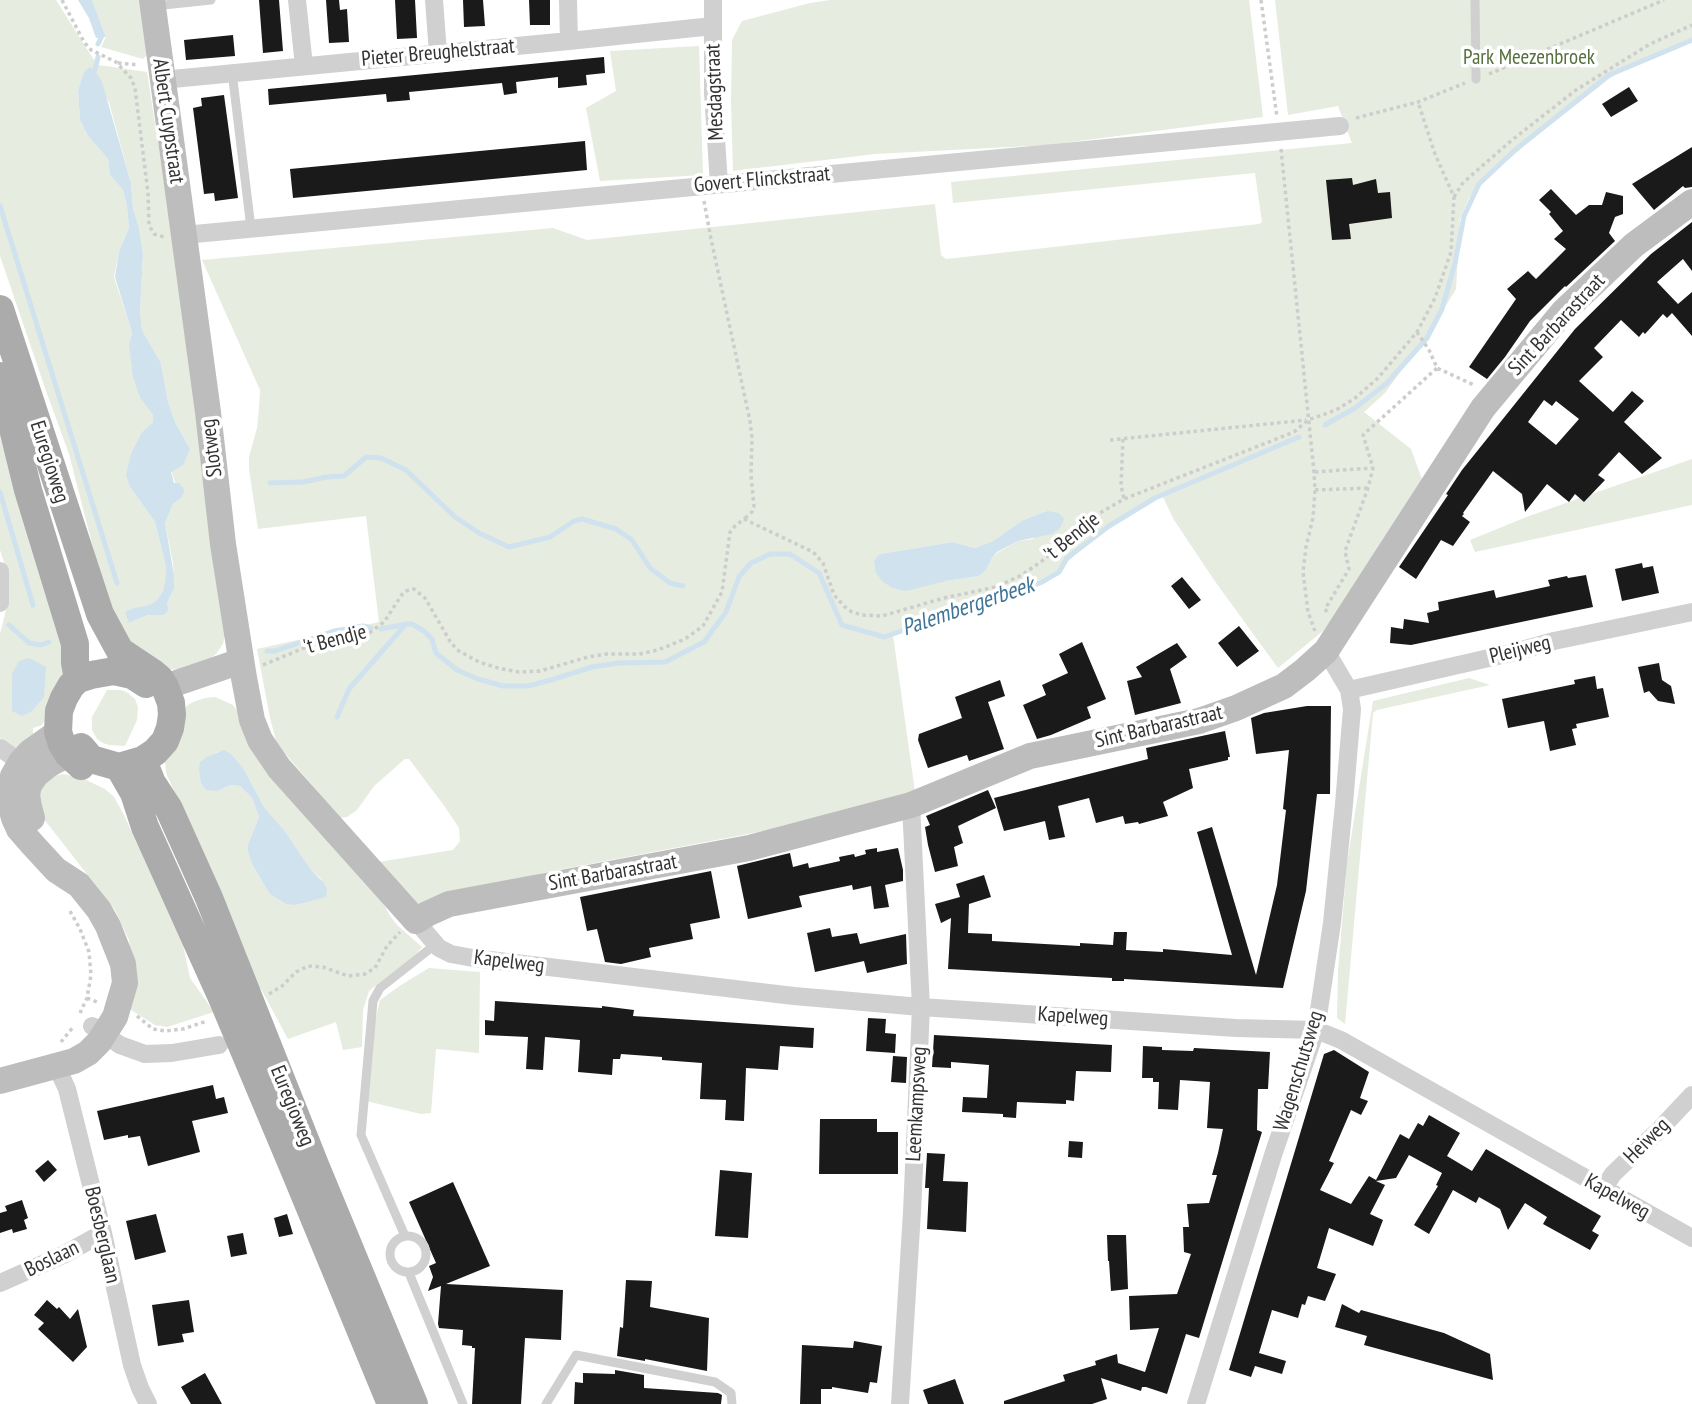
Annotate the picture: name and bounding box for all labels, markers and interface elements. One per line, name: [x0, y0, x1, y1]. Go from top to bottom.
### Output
street label: Pieter Breughelstraat: [360, 34, 516, 72]
street label: Mesdagstraat: [701, 43, 729, 141]
park label: Park Meezenbroek: [1463, 45, 1595, 71]
street label: Albert Cuypstraat: [147, 57, 189, 185]
street label: Govert Flinckstraat: [693, 161, 831, 199]
street label: Sint Barbarastraat: [1503, 269, 1611, 381]
street label: Slotweg: [196, 417, 228, 479]
street label: Euregioweg: [24, 418, 74, 506]
street label: 't Bendje: [1039, 507, 1105, 567]
water label: Palembergerbeek: [898, 571, 1038, 643]
street label: 't Bendje: [301, 620, 369, 660]
street label: Pleijweg: [1487, 630, 1553, 670]
street label: Sint Barbarastraat: [1093, 700, 1225, 754]
street label: Sint Barbarastraat: [547, 849, 679, 897]
street label: Kapelweg: [472, 945, 546, 979]
street label: Kapelweg: [1037, 1002, 1109, 1032]
street label: Wagenschutsweg: [1269, 1008, 1329, 1134]
street label: Leemkampsweg: [901, 1046, 933, 1162]
street label: Euregioweg: [264, 1062, 320, 1150]
street label: Heiweg: [1619, 1113, 1675, 1169]
street label: Kapelweg: [1580, 1169, 1654, 1225]
street label: Boesberglaan: [79, 1184, 125, 1286]
street label: Boslaan: [21, 1235, 83, 1283]

